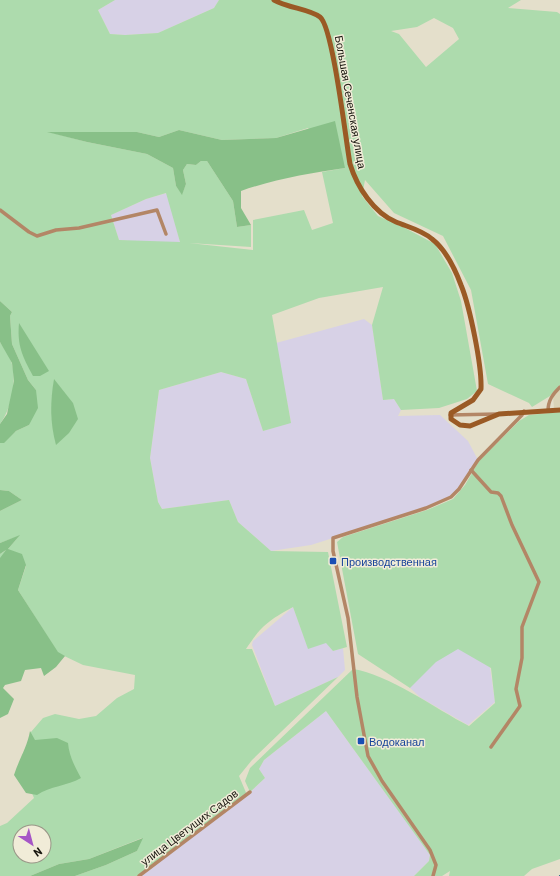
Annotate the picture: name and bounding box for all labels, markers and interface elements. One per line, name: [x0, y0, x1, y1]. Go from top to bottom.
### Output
street label: Большая Сеченская улица: [333, 34, 369, 170]
place label: Производственная: [341, 555, 437, 568]
marker: Производственная: [328, 556, 338, 566]
place label: Водоканал: [369, 735, 425, 748]
marker: Водоканал: [356, 736, 366, 746]
street label: улица Цветущих Садов: [138, 786, 240, 868]
north arrow: [12, 824, 52, 864]
text: N: [31, 845, 45, 860]

